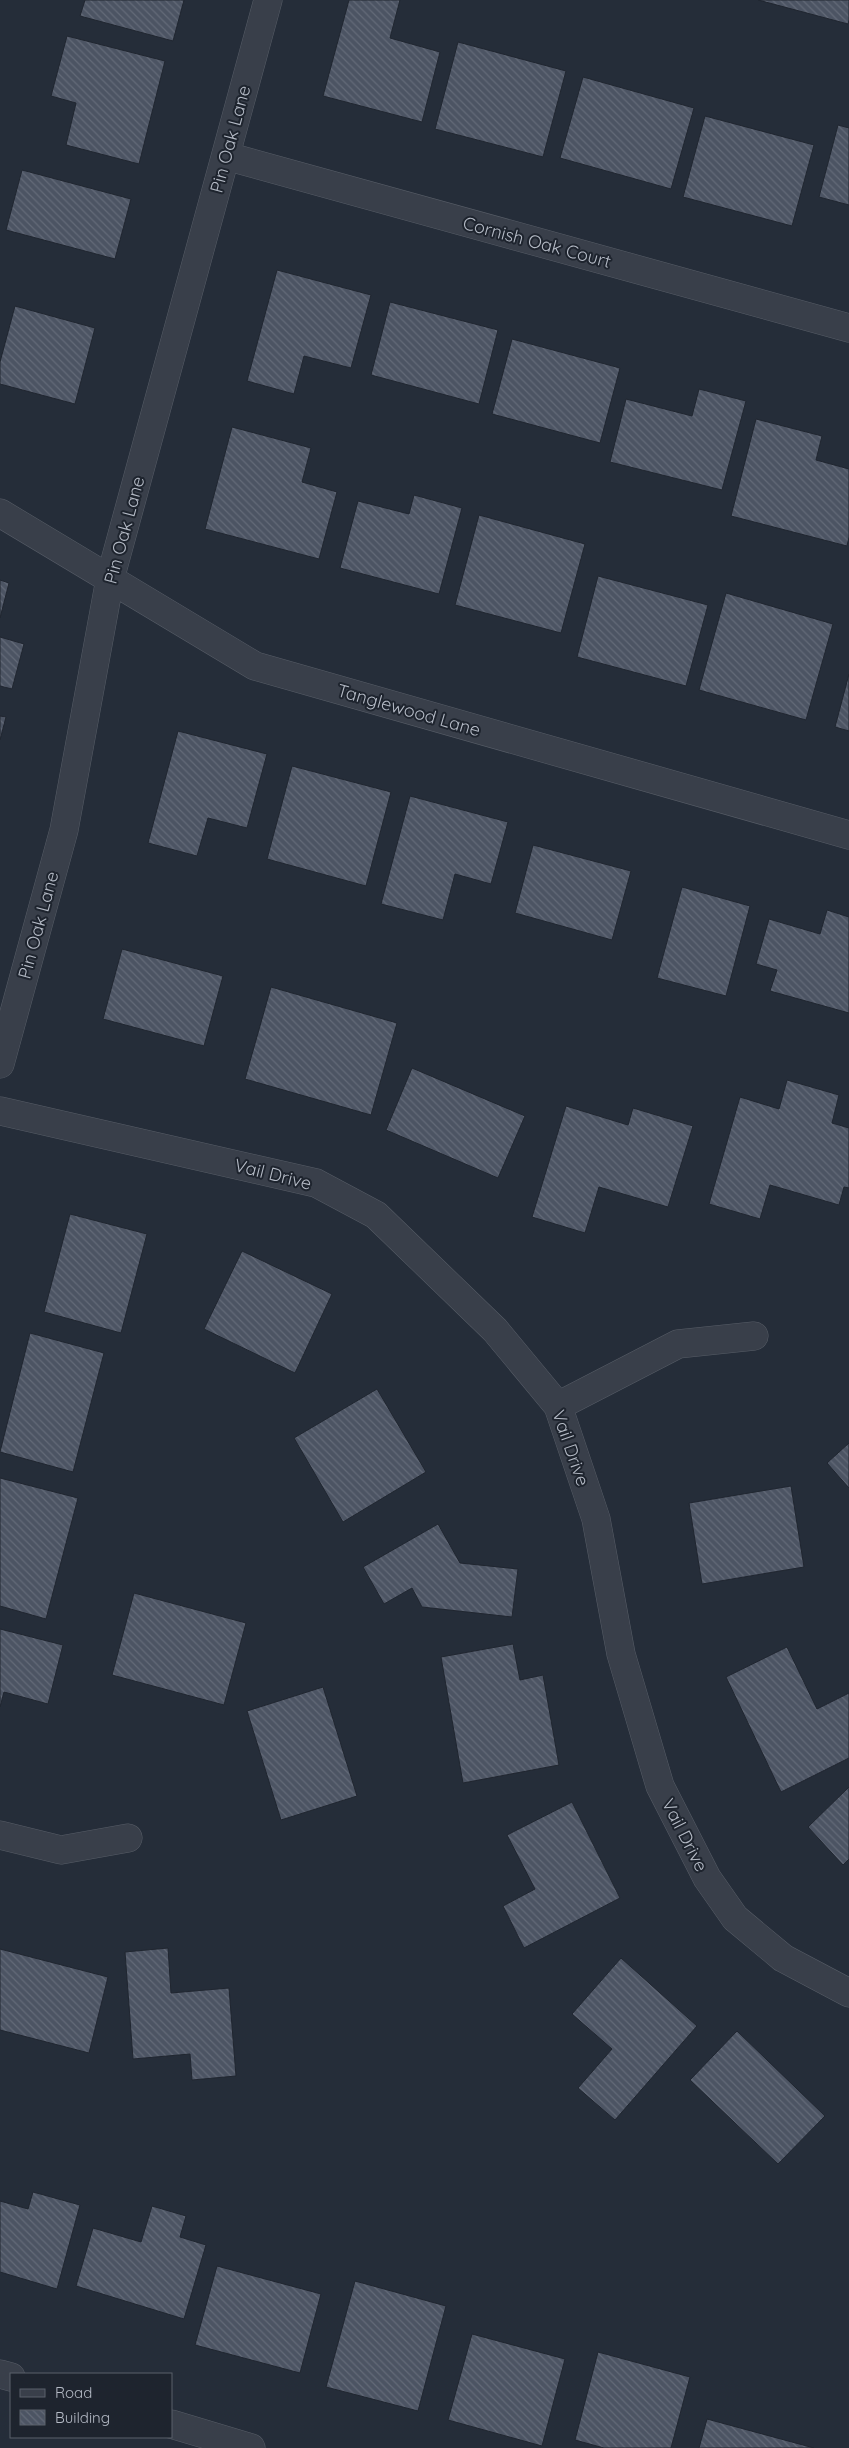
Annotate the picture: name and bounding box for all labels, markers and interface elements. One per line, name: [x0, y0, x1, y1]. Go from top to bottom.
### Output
street label: Pin Oak Lane: [205, 83, 255, 195]
street label: Cornish Oak Court: [460, 211, 614, 273]
street label: Pin Oak Lane: [99, 474, 149, 586]
street label: Tanglewood Lane: [335, 679, 483, 741]
street label: Pin Oak Lane: [13, 869, 63, 981]
street label: Vail Drive: [232, 1153, 314, 1195]
street label: Vail Drive: [547, 1407, 595, 1489]
street label: Vail Drive: [657, 1795, 713, 1875]
legend: [10, 2373, 172, 2438]
text: Road: [55, 2383, 92, 2402]
text: Building: [55, 2408, 110, 2427]

